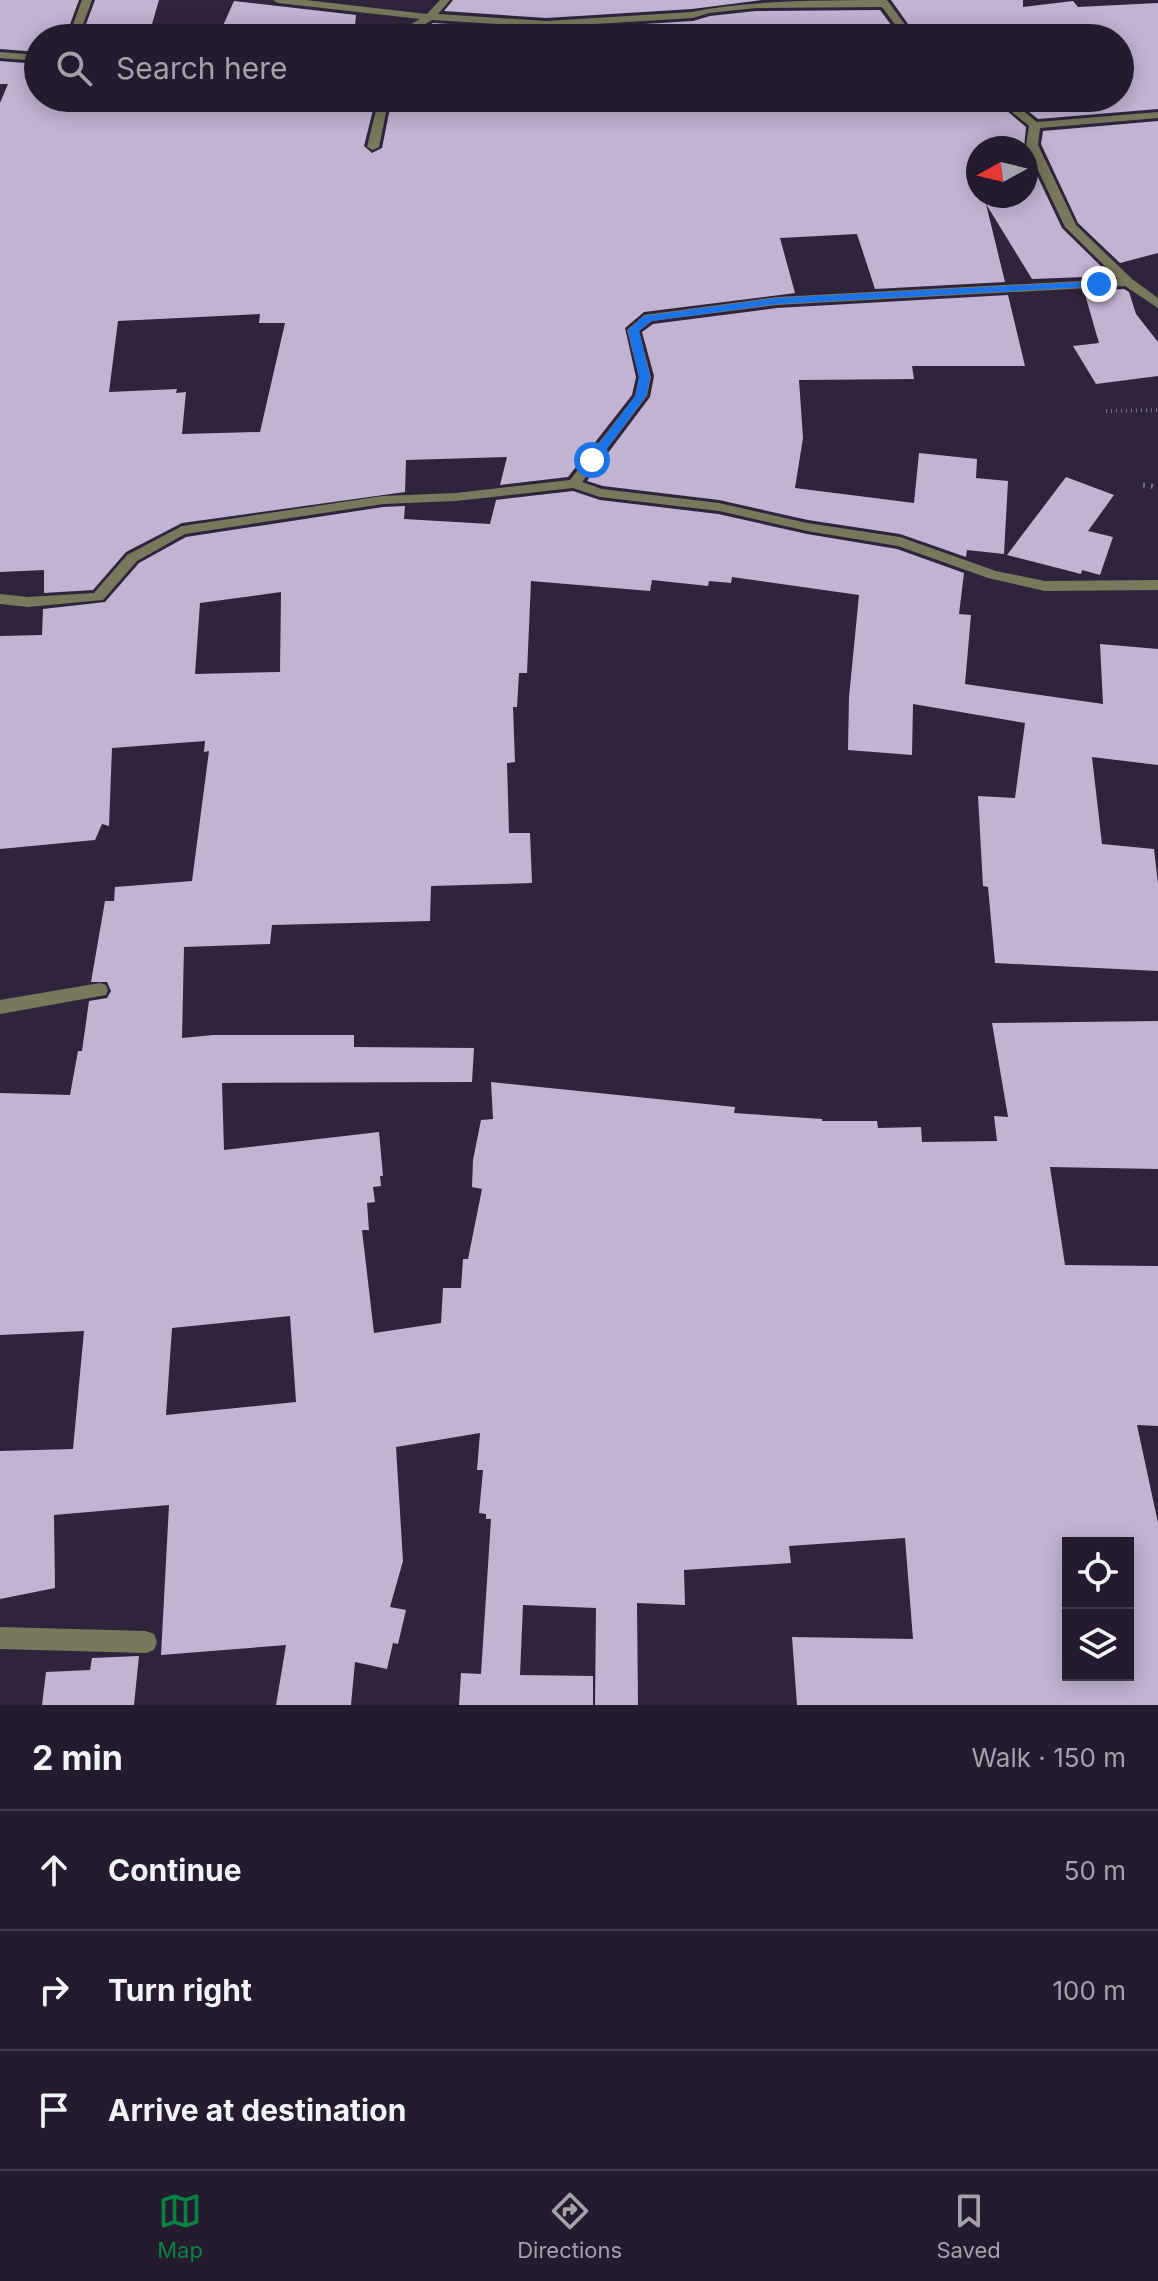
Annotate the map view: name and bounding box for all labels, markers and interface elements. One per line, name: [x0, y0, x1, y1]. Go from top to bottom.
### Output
search box: [24, 24, 1134, 112]
icon: search: [52, 46, 96, 90]
text: Search here: [116, 50, 288, 86]
north arrow: [966, 136, 1038, 208]
route end: [1081, 266, 1117, 302]
route start: [574, 442, 610, 478]
map controls: [1062, 1537, 1134, 1681]
button: locate: [1062, 1537, 1134, 1609]
button: layers: [1062, 1609, 1134, 1681]
text: 2 min: [32, 1737, 123, 1778]
text: Walk · 150 m: [972, 1742, 1126, 1773]
icon: ahead: [32, 1848, 76, 1892]
text: Continue: [108, 1852, 242, 1888]
text: 50 m: [1064, 1855, 1126, 1886]
icon: right: [32, 1968, 76, 2012]
text: Turn right: [108, 1972, 252, 2008]
text: 100 m: [1053, 1975, 1126, 2006]
icon: arrive: [32, 2088, 76, 2132]
text: Arrive at destination: [108, 2092, 406, 2128]
tab: Map: [157, 2189, 203, 2263]
tab: Directions: [517, 2189, 622, 2263]
tab: Saved: [936, 2189, 1001, 2263]

